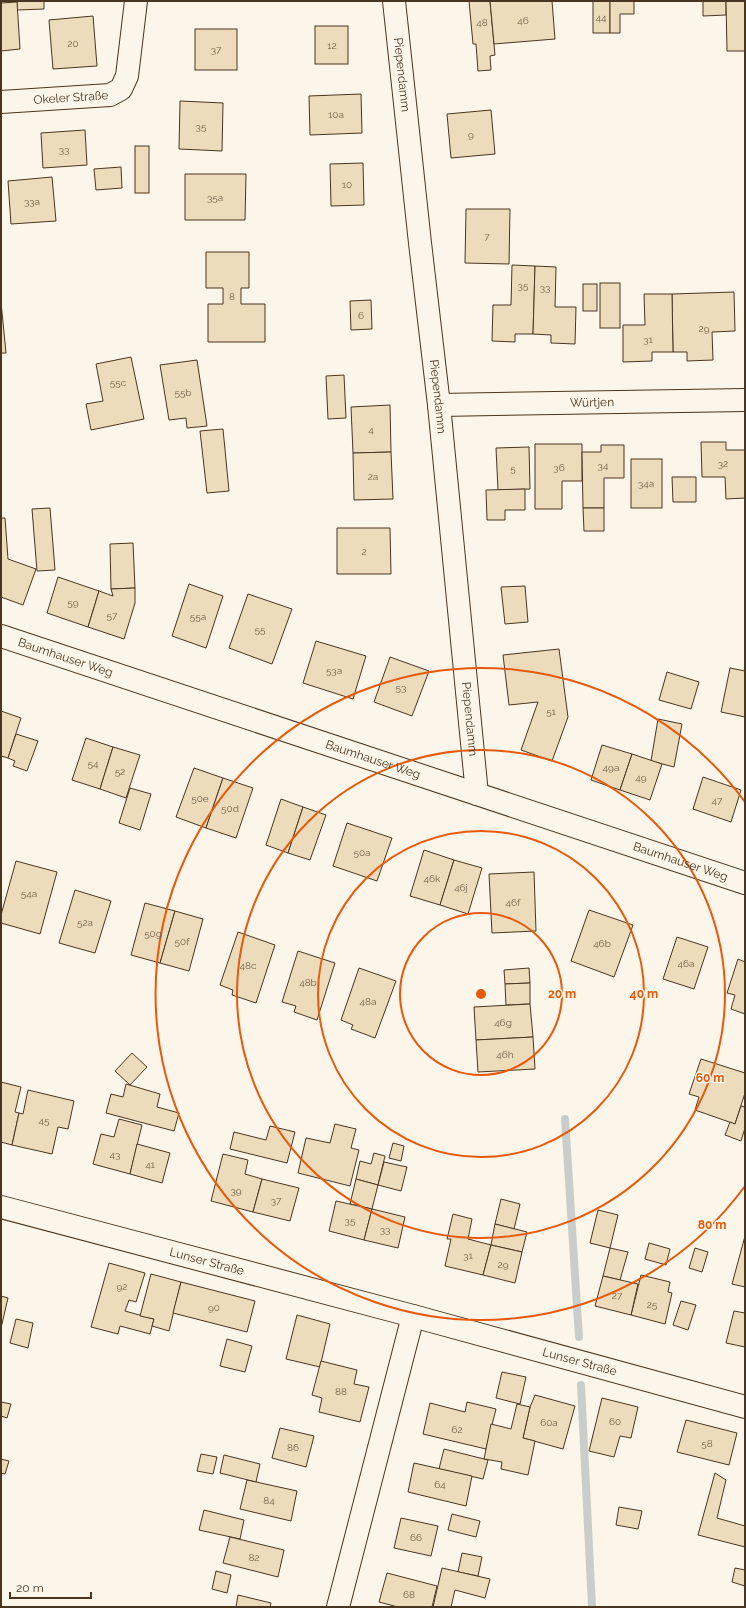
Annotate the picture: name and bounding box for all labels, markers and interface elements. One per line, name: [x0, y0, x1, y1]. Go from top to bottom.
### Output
house number: 44: [596, 12, 607, 23]
house number: 46: [517, 15, 529, 26]
house number: 48: [476, 17, 488, 28]
street label: Piependamm: [391, 37, 413, 112]
house number: 20: [67, 38, 79, 49]
house number: 12: [327, 40, 337, 51]
house number: 37: [211, 44, 222, 55]
street label: Okeler Straße: [33, 88, 109, 107]
house number: 10a: [328, 109, 344, 120]
house number: 35: [196, 121, 207, 132]
house number: 9: [468, 129, 474, 140]
house number: 33: [59, 144, 69, 155]
house number: 10: [342, 179, 352, 190]
house number: 35a: [207, 192, 223, 203]
house number: 33a: [24, 196, 40, 207]
house number: 7: [484, 231, 490, 242]
house number: 35: [518, 280, 529, 291]
house number: 33: [540, 282, 550, 293]
house number: 8: [229, 291, 235, 302]
house number: 6: [358, 310, 364, 321]
house number: 29: [698, 323, 710, 334]
house number: 31: [643, 334, 654, 345]
street label: Piependamm: [427, 359, 449, 434]
house number: 55c: [110, 377, 127, 388]
house number: 55b: [174, 387, 192, 398]
street label: Würtjen: [570, 395, 614, 410]
house number: 4: [368, 424, 374, 435]
house number: 32: [718, 458, 728, 469]
house number: 34: [598, 460, 609, 471]
house number: 36: [553, 462, 565, 473]
house number: 5: [510, 463, 516, 474]
house number: 2a: [368, 471, 378, 482]
house number: 34a: [638, 478, 654, 489]
house number: 2: [361, 546, 367, 557]
house number: 59: [67, 597, 79, 608]
house number: 57: [107, 610, 118, 621]
house number: 55a: [190, 611, 206, 622]
house number: 55: [255, 624, 266, 635]
street label: Baumhauser Weg: [16, 635, 115, 680]
house number: 53a: [326, 665, 342, 676]
street label: Piependamm: [459, 681, 480, 757]
house number: 53: [396, 682, 406, 693]
house number: 51: [546, 706, 557, 717]
street label: Baumhauser Weg: [324, 737, 422, 782]
house number: 54: [88, 758, 99, 769]
house number: 49a: [603, 762, 619, 773]
house number: 52: [115, 766, 125, 777]
house number: 49: [635, 772, 647, 783]
house number: 50e: [191, 793, 209, 804]
house number: 47: [712, 795, 723, 806]
house number: 50d: [221, 803, 239, 814]
street label: Baumhauser Weg: [631, 839, 730, 884]
house number: 50a: [353, 847, 371, 858]
house number: 46k: [424, 873, 441, 884]
house number: 46j: [454, 882, 468, 893]
house number: 54a: [21, 888, 37, 899]
house number: 46f: [506, 897, 521, 908]
house number: 52a: [77, 917, 93, 928]
house number: 50g: [144, 928, 162, 939]
house number: 50f: [175, 936, 190, 947]
house number: 46b: [593, 938, 611, 949]
house number: 46a: [678, 958, 694, 969]
house number: 48c: [240, 960, 257, 971]
house number: 48b: [299, 977, 317, 988]
centre of rings: [474, 987, 488, 1001]
text: 20 m: [548, 987, 576, 1001]
text: 40 m: [630, 987, 658, 1001]
house number: 48a: [360, 996, 376, 1007]
house number: 46g: [494, 1017, 512, 1028]
house number: 46h: [496, 1049, 514, 1060]
text: 60 m: [696, 1071, 724, 1085]
house number: 45: [39, 1115, 50, 1126]
house number: 43: [110, 1149, 120, 1160]
house number: 41: [145, 1159, 156, 1170]
house number: 39: [230, 1185, 242, 1196]
house number: 37: [271, 1195, 282, 1206]
house number: 35: [345, 1215, 356, 1226]
text: 80 m: [698, 1218, 726, 1232]
house number: 33: [380, 1224, 390, 1235]
street label: Lunser Straße: [168, 1245, 246, 1278]
house number: 31: [463, 1250, 474, 1261]
house number: 29: [497, 1259, 509, 1270]
house number: 92: [116, 1281, 128, 1292]
house number: 27: [612, 1290, 623, 1301]
house number: 25: [647, 1299, 658, 1310]
house number: 90: [208, 1302, 220, 1313]
street label: Lunser Straße: [541, 1345, 618, 1379]
house number: 88: [335, 1386, 347, 1397]
house number: 60: [609, 1416, 621, 1427]
house number: 60a: [540, 1417, 558, 1428]
house number: 62: [451, 1424, 463, 1435]
house number: 58: [701, 1438, 713, 1449]
house number: 86: [287, 1442, 299, 1453]
house number: 64: [434, 1479, 446, 1490]
house number: 84: [263, 1495, 275, 1506]
house number: 66: [410, 1532, 422, 1543]
house number: 82: [248, 1552, 260, 1563]
scale bar: [10, 1574, 91, 1600]
text: 20 m: [16, 1581, 44, 1595]
house number: 68: [403, 1589, 415, 1600]

